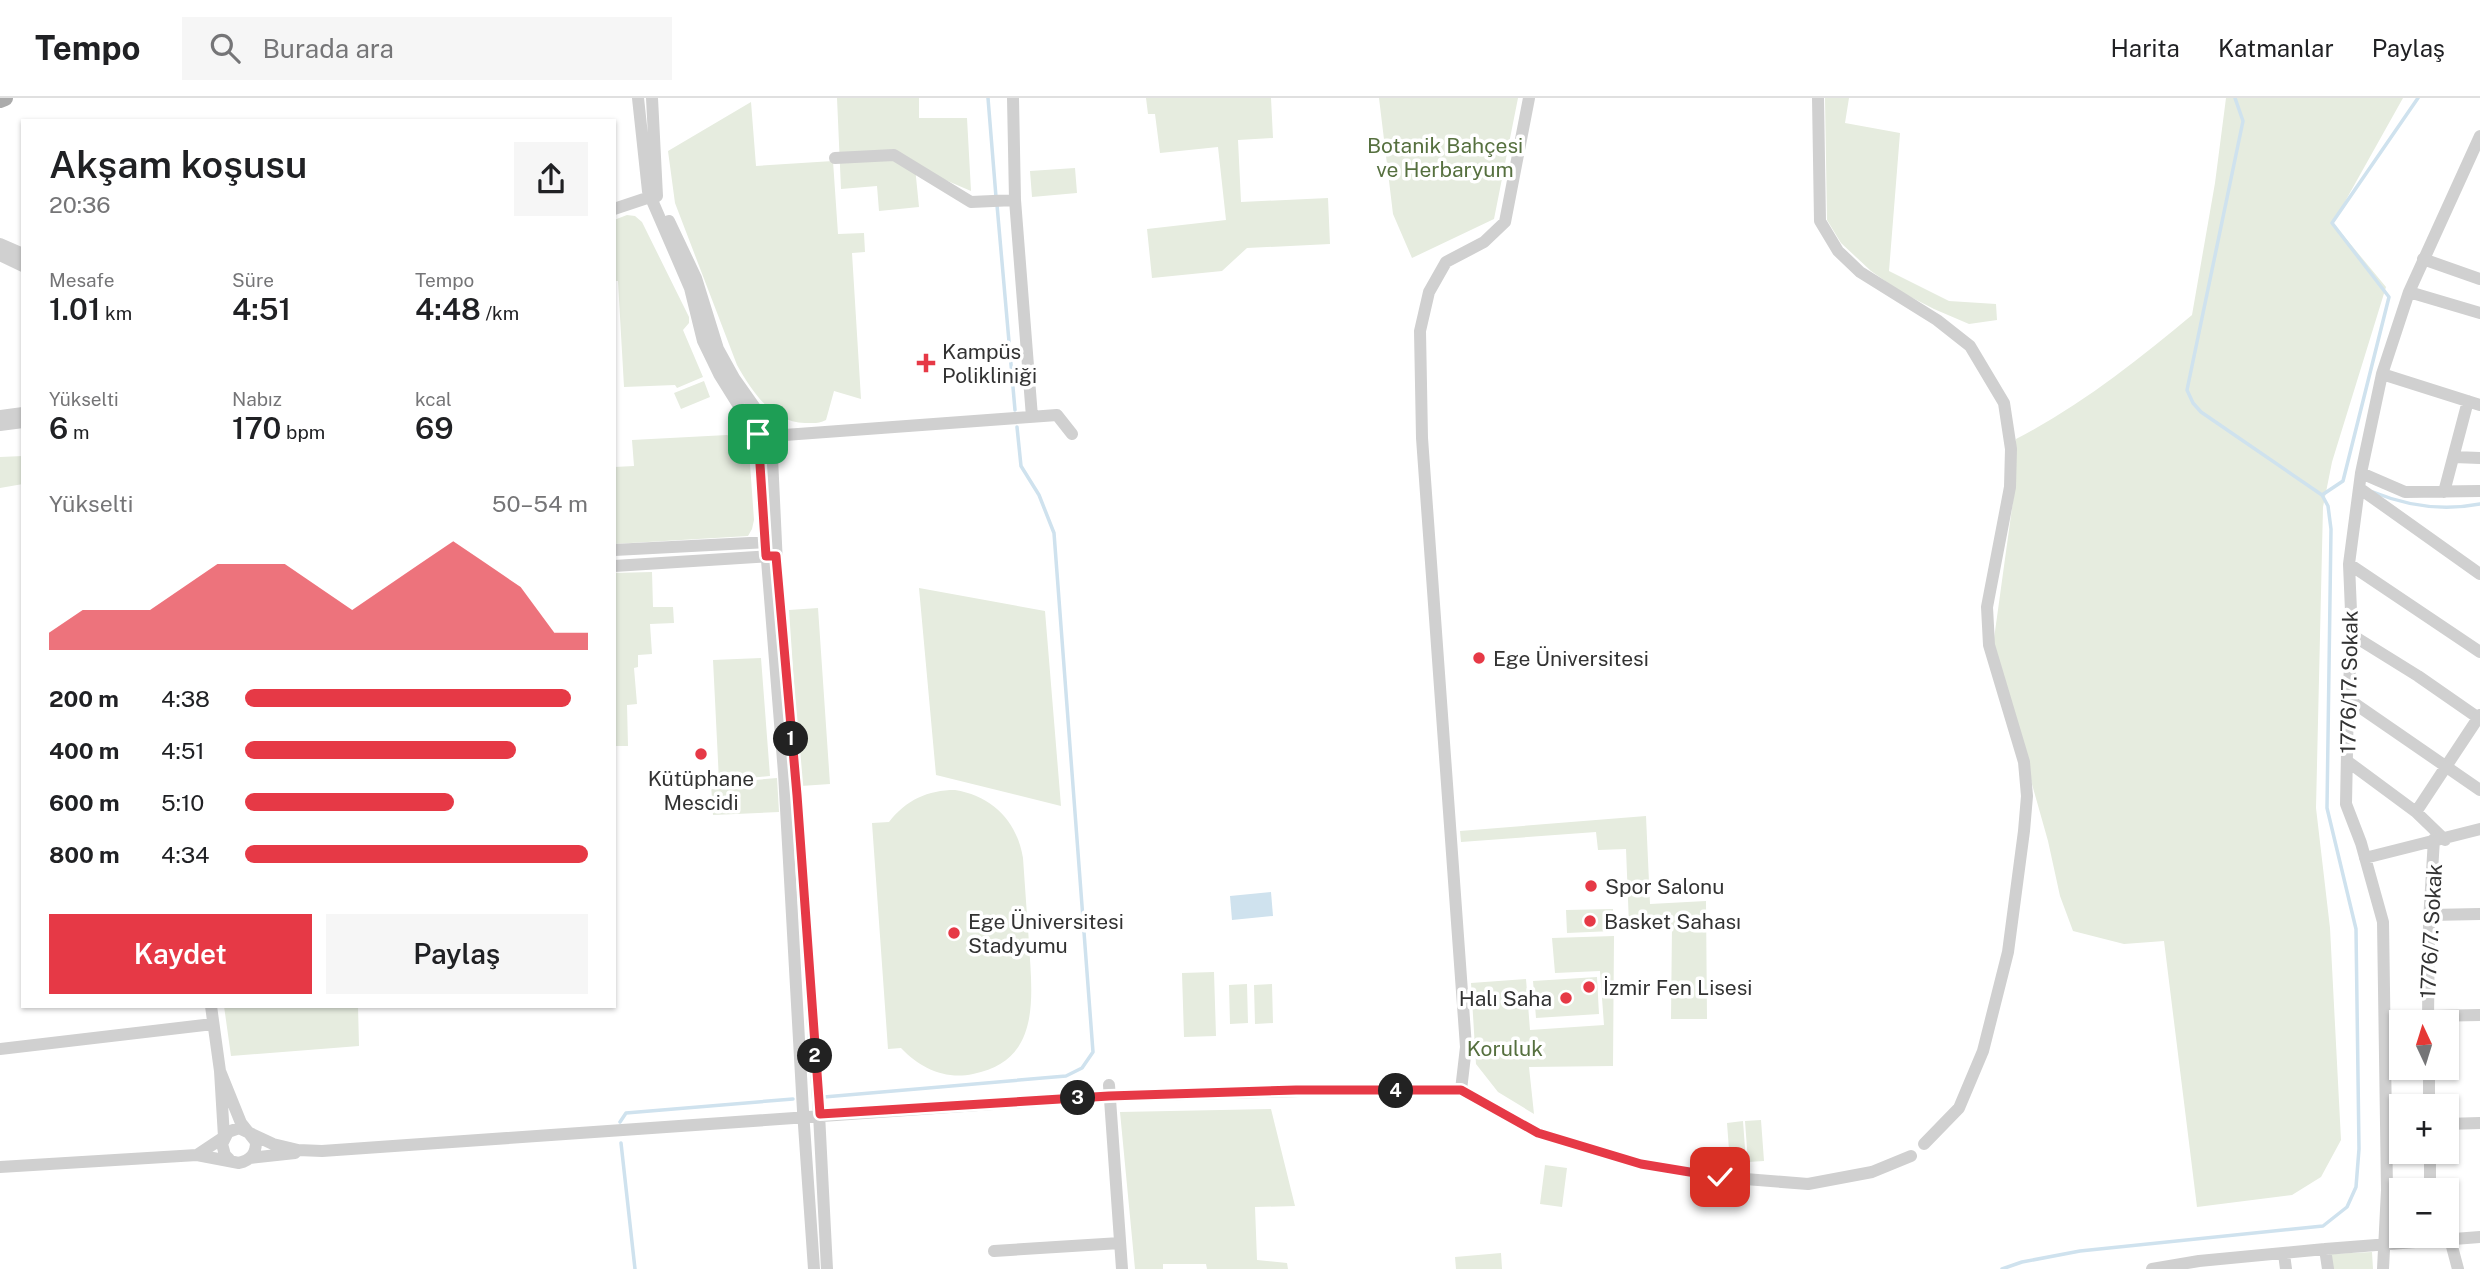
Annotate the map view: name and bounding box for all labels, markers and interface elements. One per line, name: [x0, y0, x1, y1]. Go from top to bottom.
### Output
search box: [182, 17, 672, 80]
text: Tempo: [35, 29, 140, 67]
icon: search: [206, 29, 244, 67]
text: Burada ara: [262, 33, 394, 64]
text: Harita: [2111, 34, 2180, 62]
text: Katmanlar: [2218, 34, 2334, 62]
text: Paylaş: [2372, 34, 2445, 62]
park label: Botanik Bahçesi ve Herbaryum: [1367, 133, 1523, 182]
text: Akşam koşusu: [49, 142, 307, 187]
button: share: [514, 142, 588, 216]
text: 20:36: [49, 191, 111, 218]
text: Mesafe: [49, 269, 114, 291]
text: Süre: [232, 269, 274, 291]
text: Tempo: [415, 269, 474, 291]
text: 1.01: [49, 291, 100, 327]
text: 4:51: [232, 291, 291, 327]
text: 4:48: [415, 291, 481, 327]
text: km: [100, 302, 132, 324]
text: /km: [481, 302, 519, 324]
place label: Kampüs Polikliniği: [942, 339, 1037, 388]
marker: Kampüs Polikliniği: [916, 353, 936, 373]
text: Yükselti: [49, 388, 119, 410]
text: Nabız: [232, 388, 282, 410]
text: kcal: [415, 388, 452, 410]
pin: [728, 404, 788, 464]
text: 6: [49, 410, 68, 446]
text: 170: [232, 410, 281, 446]
text: 69: [415, 410, 453, 446]
icon: arrive: [739, 415, 777, 453]
text: m: [68, 421, 89, 443]
text: bpm: [281, 421, 325, 443]
text: Yükselti: [49, 490, 133, 517]
text: 50–54 m: [492, 490, 588, 517]
street label: 1776/17. Sokak: [2335, 610, 2363, 754]
place label: Ege Üniversitesi: [1493, 646, 1649, 671]
marker: Ege Üniversitesi: [1471, 650, 1487, 666]
text: 200 m: [49, 685, 119, 712]
text: 4:38: [161, 685, 210, 712]
pin: 1: [774, 722, 808, 756]
text: 1: [786, 727, 795, 749]
text: 400 m: [49, 737, 119, 764]
text: 4:51: [161, 737, 205, 764]
marker: Kütüphane Mescidi: [693, 746, 709, 762]
place label: Kütüphane Mescidi: [648, 766, 754, 815]
text: 600 m: [49, 789, 119, 816]
text: 5:10: [161, 789, 204, 816]
text: 800 m: [49, 841, 120, 868]
text: 4:34: [161, 841, 210, 868]
street label: 1776/7. Sokak: [2415, 863, 2447, 999]
place label: Spor Salonu: [1605, 874, 1724, 899]
marker: Spor Salonu: [1583, 878, 1599, 894]
place label: Ege Üniversitesi Stadyumu: [968, 909, 1124, 958]
place label: Basket Sahası: [1604, 909, 1741, 934]
marker: Basket Sahası: [1582, 913, 1598, 929]
button: Kaydet: [49, 914, 312, 994]
button: Paylaş: [326, 914, 588, 994]
marker: Ege Üniversitesi Stadyumu: [946, 925, 962, 941]
place label: İzmir Fen Lisesi: [1603, 975, 1752, 1000]
marker: İzmir Fen Lisesi: [1581, 979, 1597, 995]
place label: Halı Saha: [1459, 986, 1552, 1011]
marker: Halı Saha: [1558, 990, 1574, 1006]
north arrow: [2389, 1010, 2459, 1080]
map controls: [2389, 1010, 2459, 1248]
park label: Koruluk: [1467, 1036, 1543, 1061]
pin: 2: [798, 1038, 832, 1074]
text: 2: [808, 1044, 821, 1066]
pin: 4: [1378, 1074, 1414, 1108]
text: 4: [1389, 1079, 1402, 1101]
pin: 3: [1060, 1080, 1096, 1116]
text: 3: [1071, 1086, 1084, 1108]
button: +: [2389, 1094, 2459, 1164]
pin: [1690, 1147, 1750, 1207]
icon: check: [1701, 1158, 1739, 1196]
button: −: [2389, 1178, 2459, 1248]

